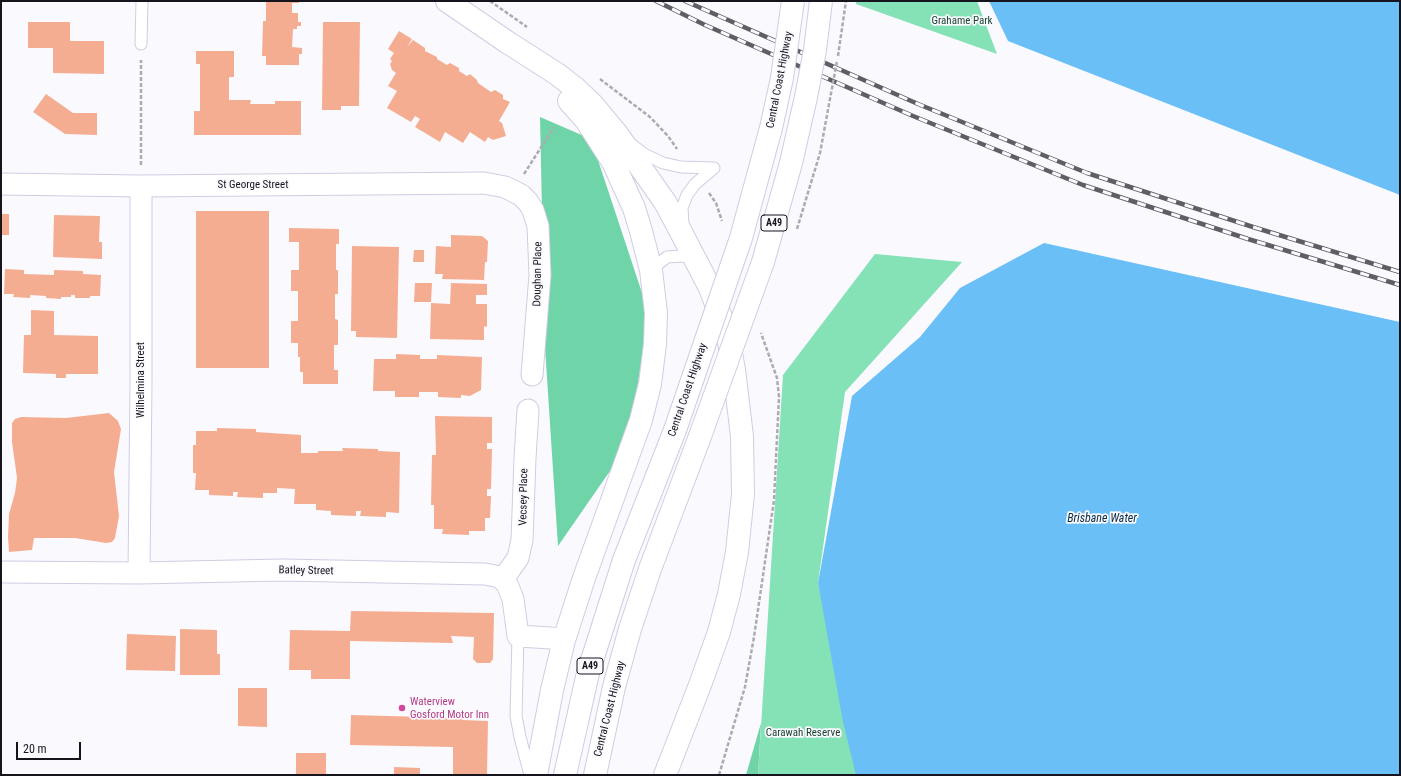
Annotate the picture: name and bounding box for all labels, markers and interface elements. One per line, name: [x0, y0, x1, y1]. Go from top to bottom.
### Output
park label: Grahame Park: [931, 14, 993, 28]
street label: Central Coast Highway: [764, 31, 796, 129]
street label: St George Street: [218, 178, 288, 192]
road number: A49: [761, 215, 787, 231]
street label: Doughan Place: [531, 241, 545, 307]
street label: Central Coast Highway: [666, 341, 710, 439]
street label: Wilhelmina Street: [134, 342, 148, 418]
street label: Vecsey Place: [517, 468, 531, 526]
water label: Brisbane Water: [1067, 512, 1137, 526]
street label: Batley Street: [278, 564, 334, 578]
road number: A49: [577, 658, 603, 674]
street label: Central Coast Highway: [592, 660, 628, 758]
place label: Waterview Gosford Motor Inn: [410, 695, 489, 721]
marker: Waterview Gosford Motor Inn: [397, 703, 407, 713]
park label: Carawah Reserve: [766, 726, 840, 740]
scale bar: [18, 734, 83, 760]
text: 20 m: [23, 742, 47, 756]

